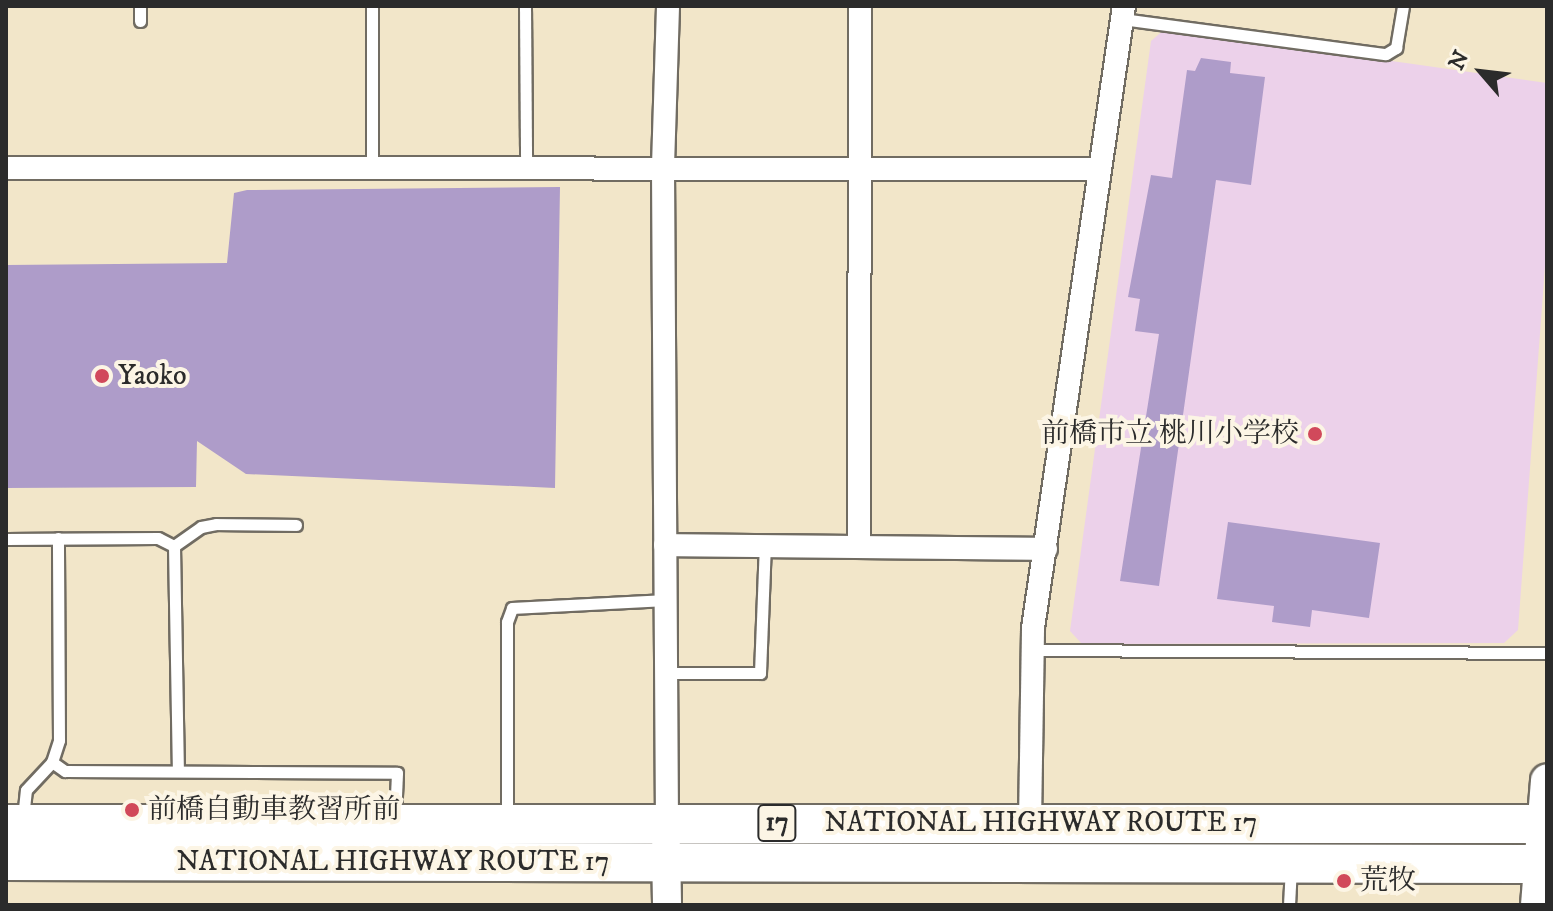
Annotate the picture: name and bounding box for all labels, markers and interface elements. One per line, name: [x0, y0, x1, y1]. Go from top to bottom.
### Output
north arrow: [1441, 32, 1521, 112]
text: N: [1443, 46, 1476, 75]
place label: Yaoko: [118, 359, 187, 393]
marker: Yaoko: [93, 367, 111, 385]
place label: 前橋市立 桃川小学校: [1041, 417, 1299, 451]
marker: 前橋市立 桃川小学校: [1306, 425, 1324, 443]
place label: 前橋自動車教習所前: [148, 793, 400, 827]
marker: 前橋自動車教習所前: [123, 801, 141, 819]
road number: 17: [757, 801, 797, 845]
street label: NATIONAL HIGHWAY ROUTE 17: [824, 806, 1258, 840]
street label: NATIONAL HIGHWAY ROUTE 17: [176, 845, 610, 879]
place label: 荒牧: [1360, 864, 1416, 898]
marker: 荒牧: [1335, 872, 1353, 890]

